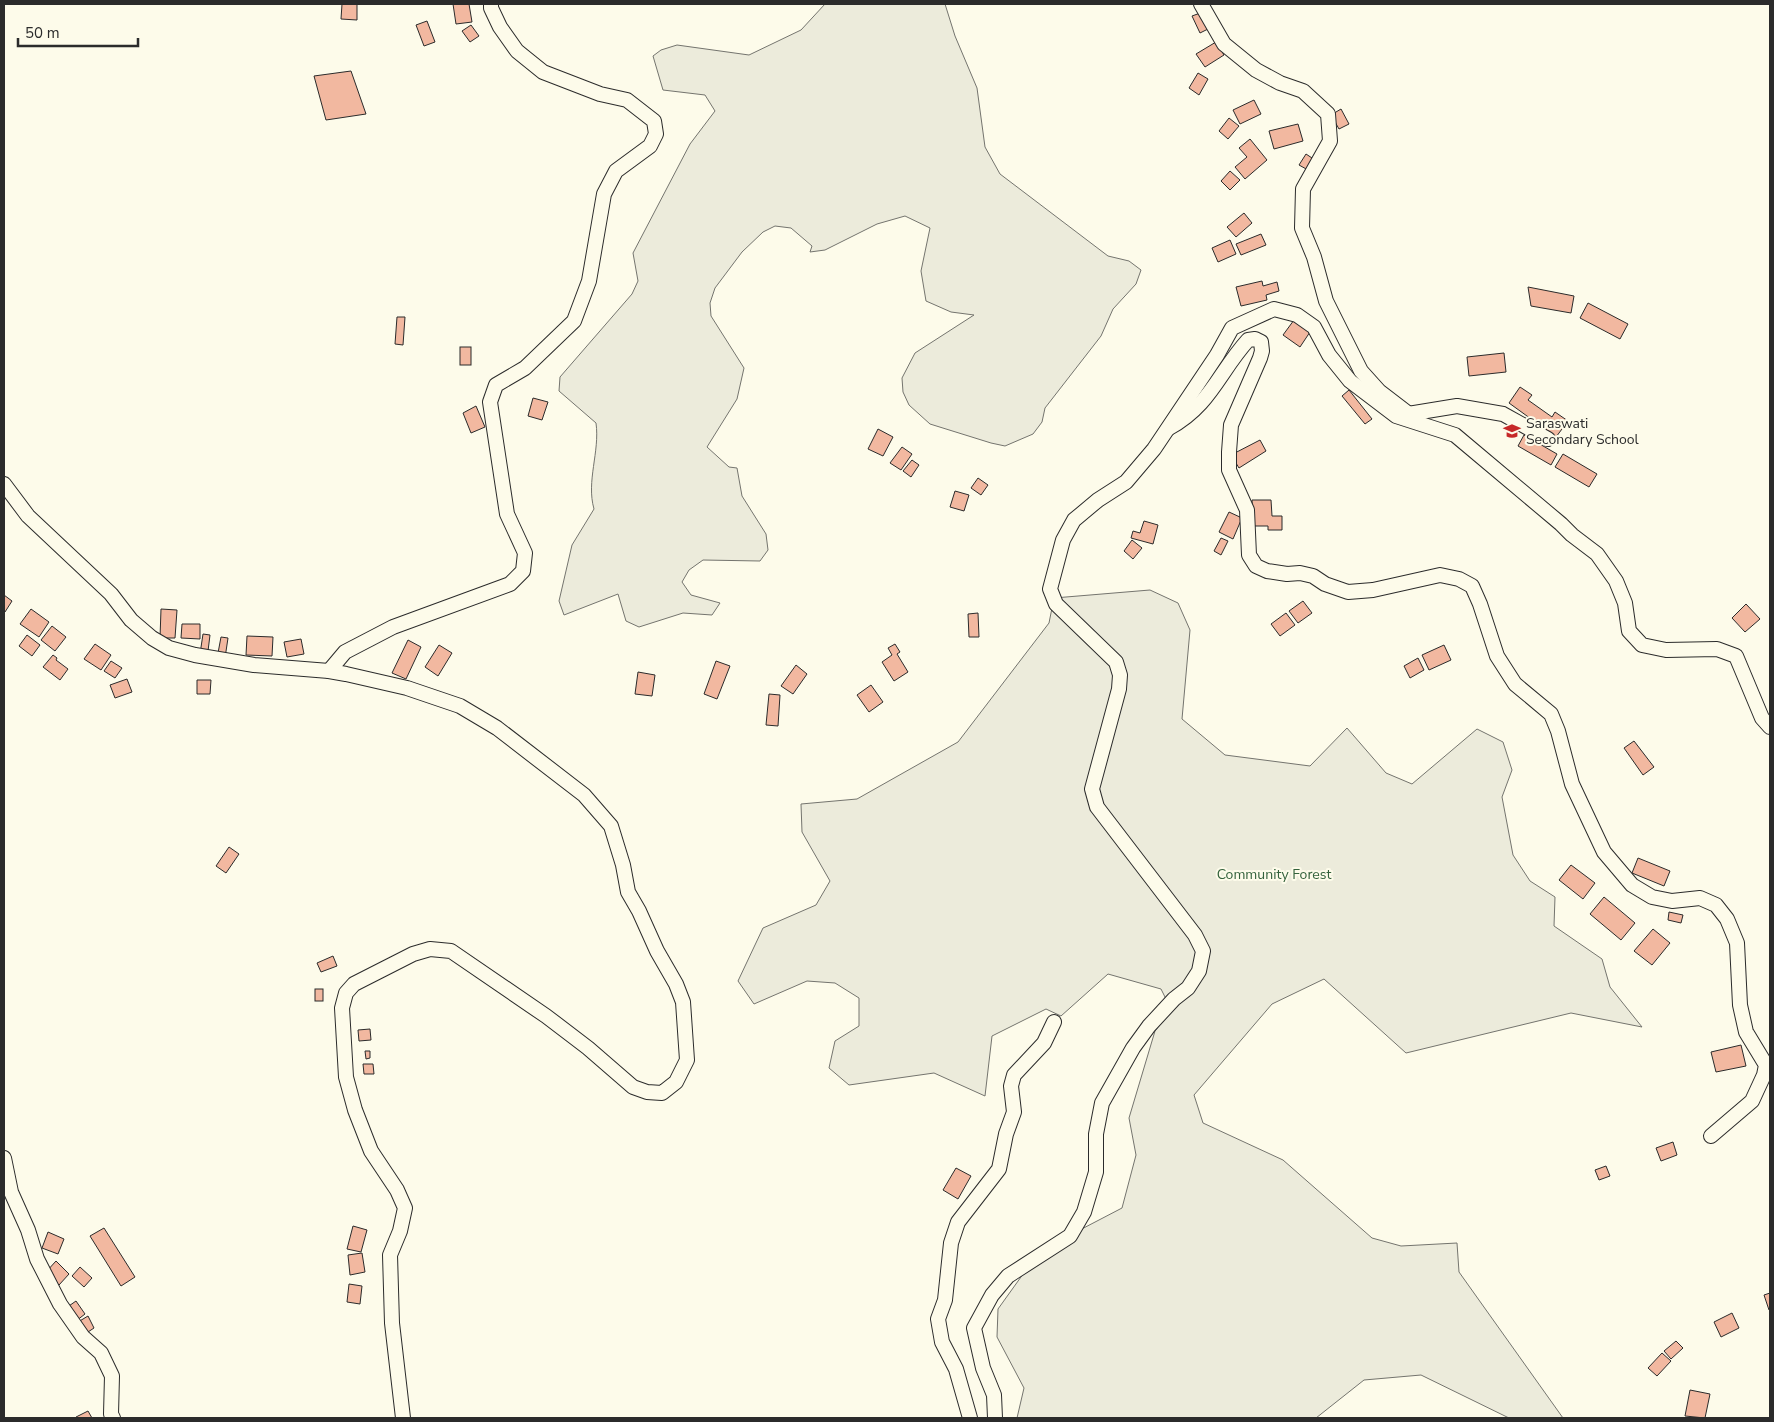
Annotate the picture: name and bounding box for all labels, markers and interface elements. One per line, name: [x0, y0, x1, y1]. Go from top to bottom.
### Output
scale bar: [18, 15, 138, 47]
text: 50 m: [25, 23, 60, 43]
place label: Saraswati Secondary School: [1526, 414, 1640, 449]
school or university icon: Saraswati Secondary School: [1502, 421, 1522, 441]
park label: Community Forest: [1217, 865, 1331, 884]

